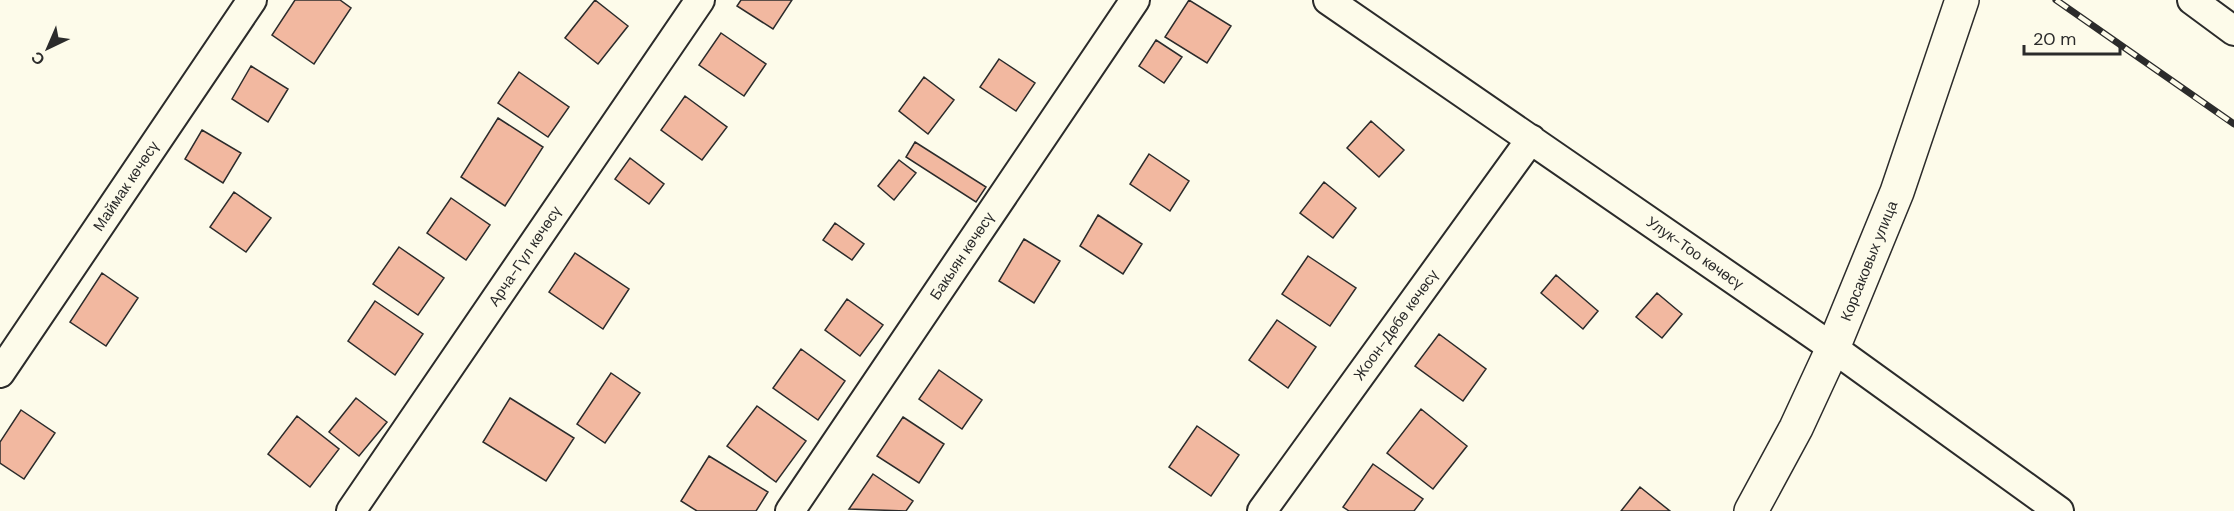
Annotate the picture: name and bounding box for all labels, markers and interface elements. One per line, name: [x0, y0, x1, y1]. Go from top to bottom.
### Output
north arrow: [18, 18, 78, 78]
scale bar: [2024, 18, 2120, 56]
text: 20 m: [2033, 27, 2076, 51]
text: С: [26, 47, 49, 70]
street label: Маймак көчөсү: [88, 137, 164, 235]
street label: Корсаковых улица: [1836, 197, 1902, 324]
street label: Арча-Гүл көчөсү: [484, 202, 566, 310]
street label: Бакыян көчөсү: [925, 208, 999, 304]
street label: Улук-Тоо көчөсү: [1642, 212, 1748, 294]
street label: Жоон-Дөбө көчөсү: [1349, 265, 1443, 384]

